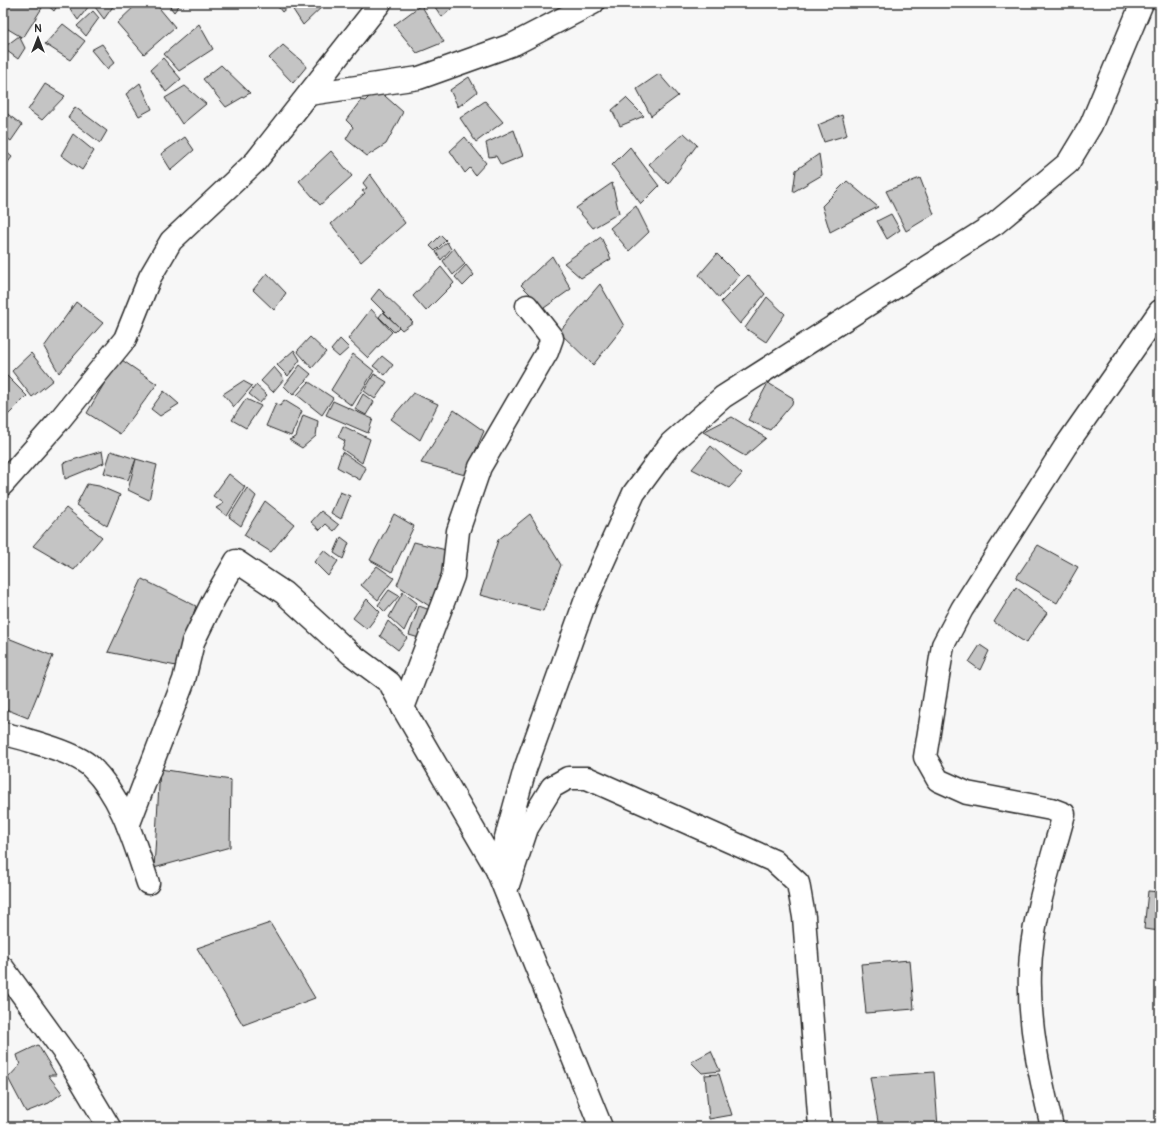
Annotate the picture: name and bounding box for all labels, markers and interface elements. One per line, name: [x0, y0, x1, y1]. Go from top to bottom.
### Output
north arrow: [18, 18, 58, 58]
text: N: [34, 22, 42, 35]

